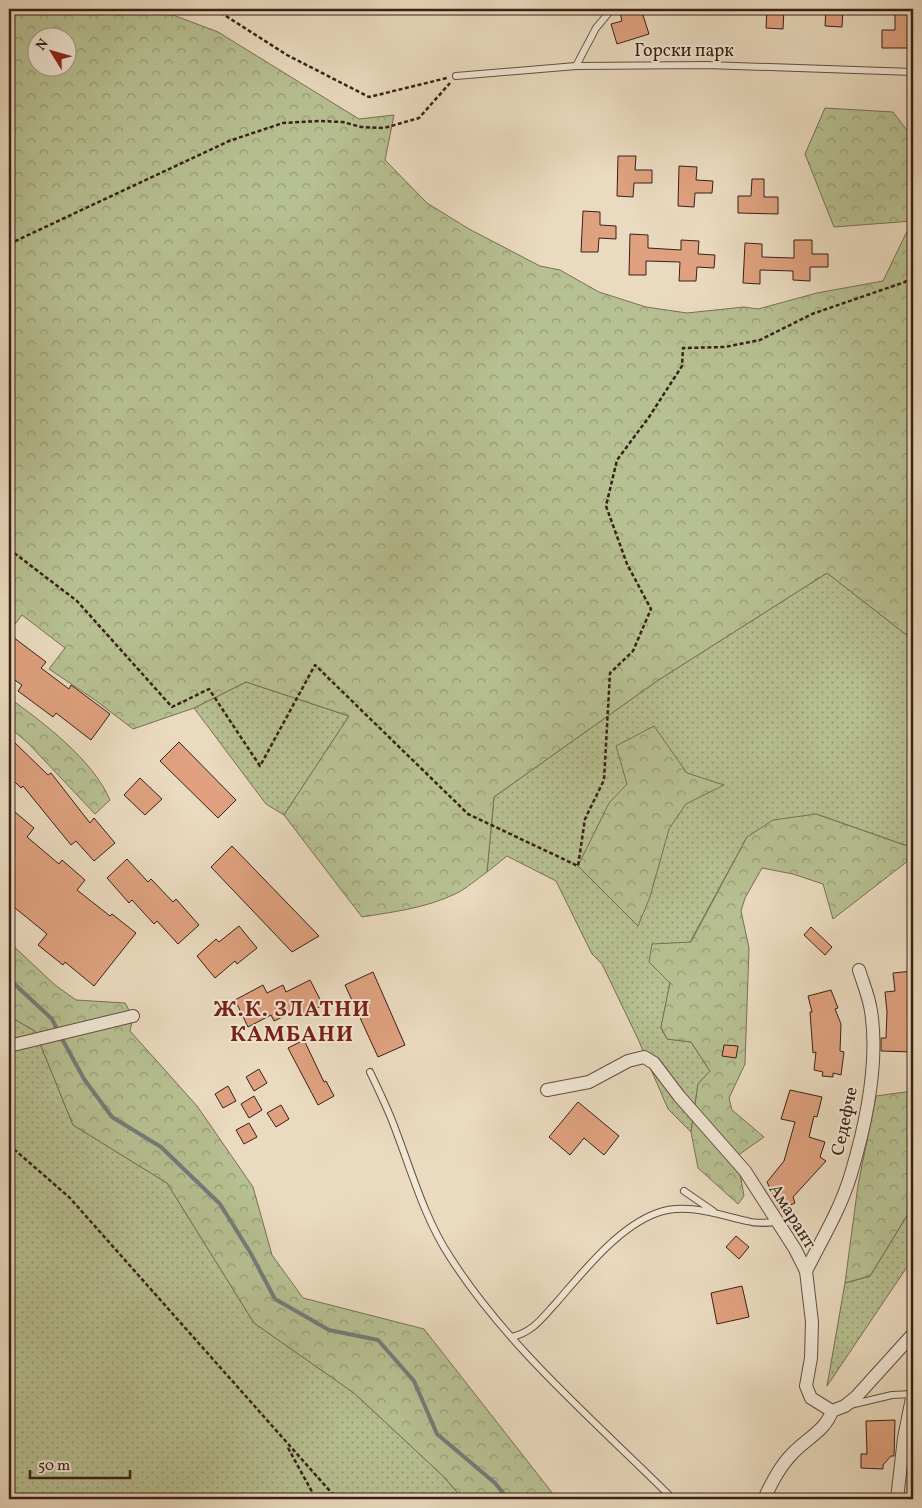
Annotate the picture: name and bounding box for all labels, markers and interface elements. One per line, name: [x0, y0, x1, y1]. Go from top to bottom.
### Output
north arrow: [28, 28, 78, 78]
text: N: [32, 35, 53, 55]
street label: Горски парк: [634, 39, 734, 64]
district label: Ж.К. ЗЛАТНИ КАМБАНИ: [213, 995, 371, 1051]
street label: Седефче: [826, 1085, 865, 1158]
street label: Амарант: [762, 1179, 822, 1254]
scale bar: [30, 1448, 130, 1480]
text: 50 m: [38, 1456, 70, 1477]

